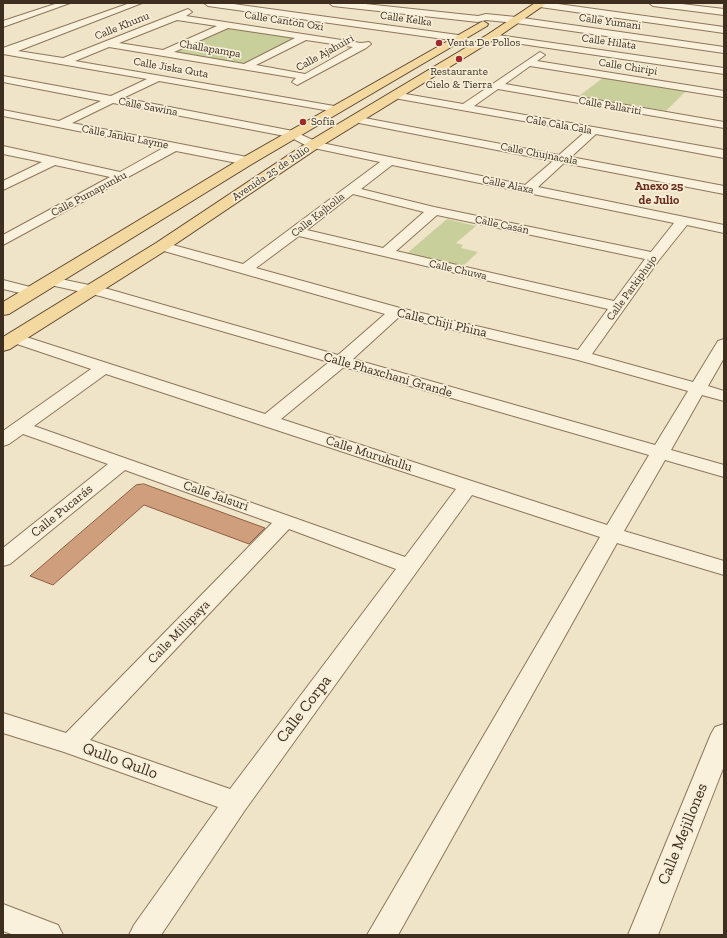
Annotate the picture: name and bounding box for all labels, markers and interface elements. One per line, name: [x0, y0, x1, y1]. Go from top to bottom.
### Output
street label: Calle Cantón Oxi: [244, 8, 324, 34]
street label: Calle Khunu: [93, 9, 151, 43]
street label: Calle Kelka: [379, 9, 433, 29]
street label: Calle Yumani: [578, 11, 642, 33]
street label: Calle Ajahuiri: [294, 32, 356, 74]
street label: Calle Hilata: [581, 32, 637, 52]
place label: Venta De Pollos: [447, 36, 520, 50]
street label: Challapampa: [178, 37, 242, 61]
marker: Venta De Pollos: [434, 38, 444, 48]
marker: Restaurante Cielo & Tierra: [454, 54, 464, 64]
street label: Calle Jiska Quta: [133, 55, 209, 81]
street label: Calle Chiripi: [598, 56, 658, 78]
place label: Restaurante Cielo & Tierra: [426, 65, 492, 91]
street label: Calle Pallariti: [578, 94, 642, 118]
street label: Calle Sawina: [117, 95, 179, 119]
street label: Cale Cala Cala: [525, 113, 593, 137]
place label: Sofía: [311, 115, 335, 129]
marker: Sofía: [298, 117, 308, 127]
street label: Calle Janku Layme: [81, 122, 169, 152]
street label: Calle Chujnacala: [499, 140, 579, 168]
street label: Avenida 25 de Julio: [230, 142, 312, 204]
street label: Calle Pumapunku: [49, 169, 129, 219]
street label: Calle Alaxa: [481, 173, 535, 197]
district label: Anexo 25 de Julio: [635, 180, 683, 208]
street label: Calle Kajholla: [289, 190, 347, 240]
street label: Calle Casán: [474, 213, 530, 237]
street label: Calle Parkiphujo: [604, 253, 660, 323]
street label: Calle Chuwa: [428, 257, 488, 283]
street label: Calle Chiji Phina: [395, 305, 489, 341]
street label: Calle Phaxchani Grande: [322, 349, 454, 401]
street label: Calle Murukullu: [324, 433, 414, 475]
street label: Calle Jalsuri: [181, 478, 251, 514]
street label: Calle Pucarás: [28, 481, 96, 541]
street label: Calle Millipaya: [145, 597, 213, 667]
street label: Calle Corpa: [272, 671, 336, 747]
street label: Qullo Qullo: [80, 739, 160, 783]
street label: Calle Mejillones: [654, 780, 712, 888]

